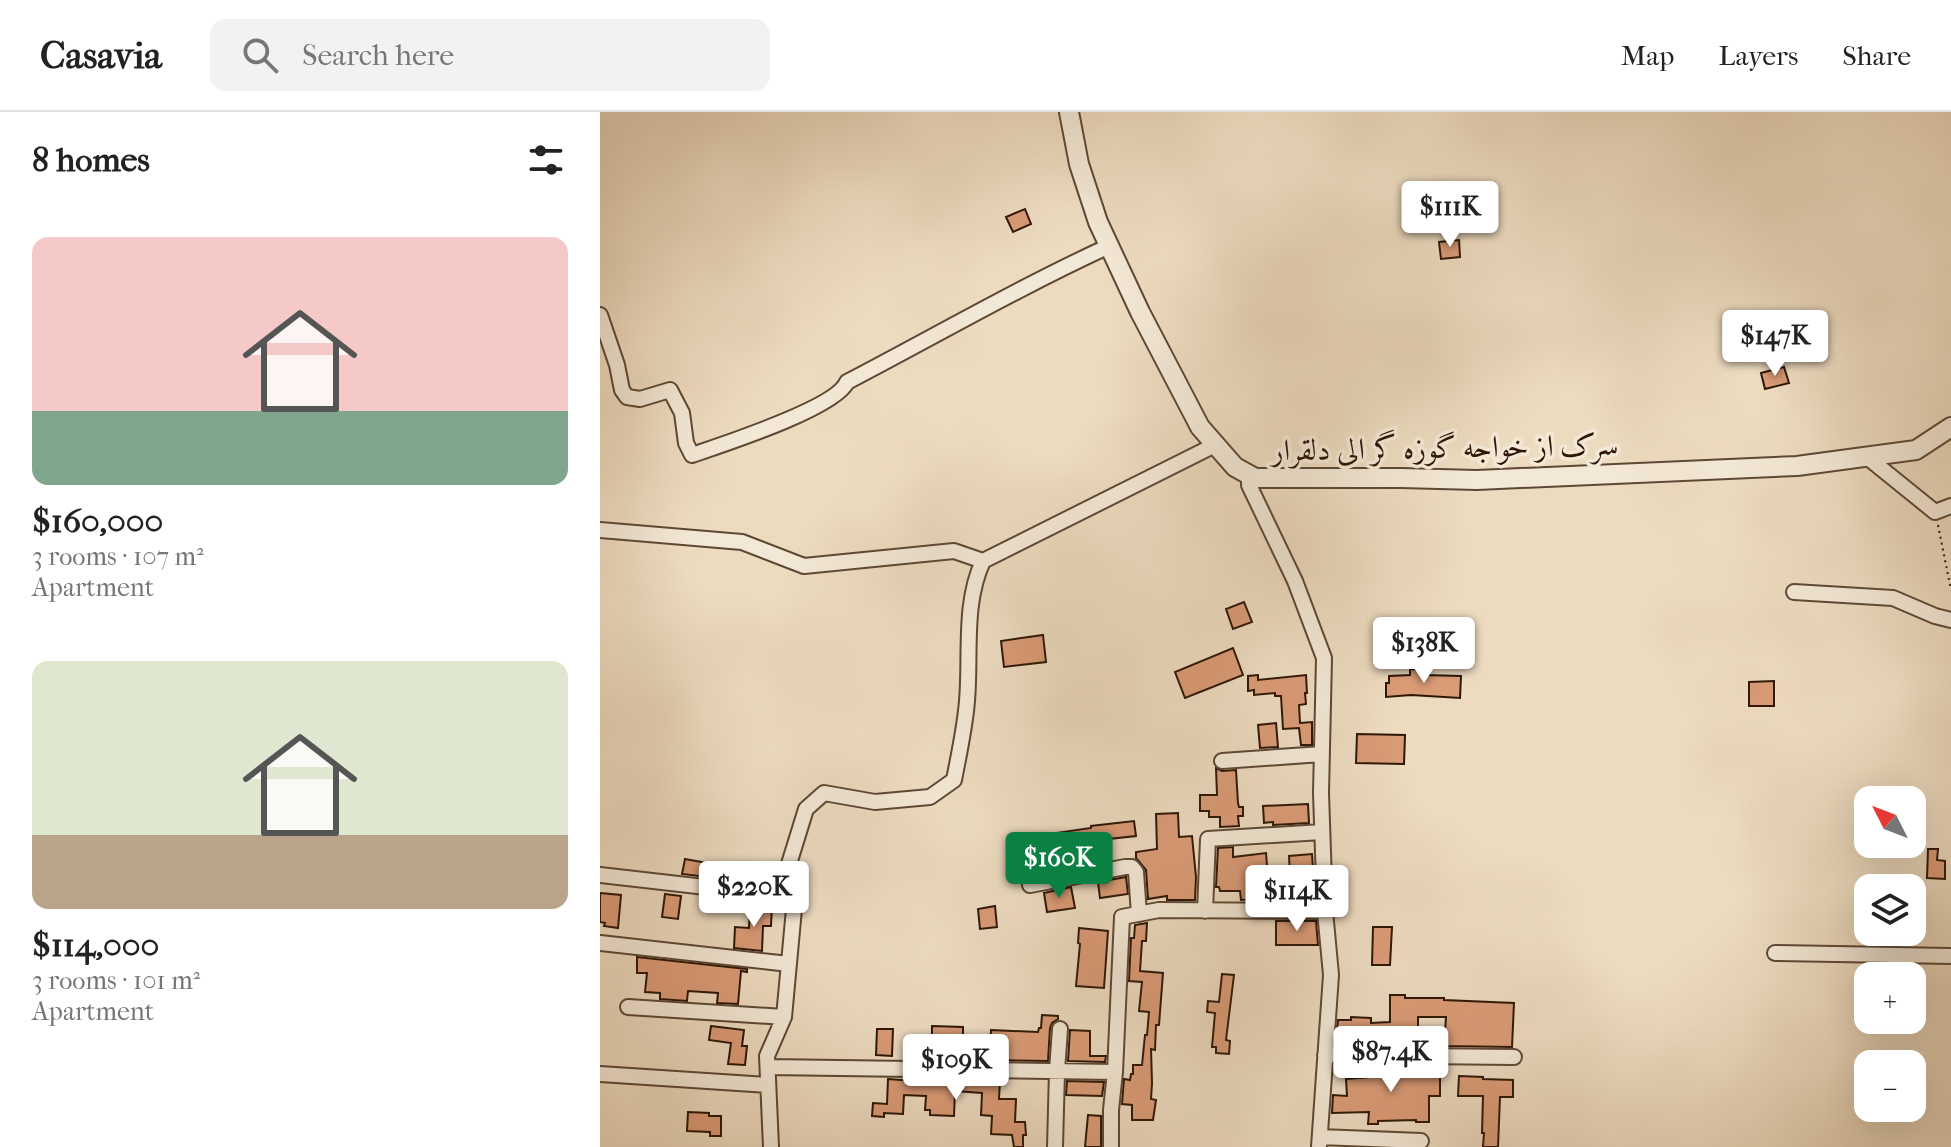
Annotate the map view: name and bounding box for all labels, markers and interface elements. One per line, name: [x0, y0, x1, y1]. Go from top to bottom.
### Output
search box: [210, 19, 770, 91]
text: Casavia: [40, 33, 162, 78]
icon: search: [238, 33, 282, 77]
text: Search here: [302, 38, 454, 73]
text: Map: [1621, 39, 1674, 72]
text: Layers: [1718, 39, 1798, 72]
text: Share: [1842, 39, 1911, 72]
icon: filters: [524, 138, 568, 182]
text: 8 homes: [32, 140, 150, 180]
pin: $111K: [1394, 181, 1506, 249]
text: $111K: [1419, 191, 1481, 222]
icon: home: [228, 289, 372, 433]
pin: $147K: [1719, 310, 1831, 378]
text: $147K: [1740, 320, 1810, 351]
street label: سرک از خواجه گوزه گر الی دلقرار: [1268, 424, 1619, 471]
text: $160,000: [32, 501, 163, 541]
text: 3 rooms · 107 m²: [32, 541, 204, 572]
text: Apartment: [32, 572, 154, 603]
pin: $138K: [1368, 617, 1480, 685]
text: $138K: [1391, 627, 1457, 658]
icon: home: [228, 713, 372, 857]
north arrow: [1854, 786, 1926, 858]
map controls: [1854, 786, 1926, 1122]
pin: $160K: [1003, 832, 1115, 900]
text: $160K: [1024, 842, 1094, 873]
pin: $220K: [698, 861, 810, 929]
pin: $114K: [1241, 865, 1353, 933]
text: $220K: [717, 871, 791, 902]
button: layers: [1854, 874, 1926, 946]
text: $114K: [1263, 875, 1331, 906]
text: $114,000: [32, 925, 159, 965]
button: +: [1854, 962, 1926, 1034]
text: 3 rooms · 101 m²: [32, 965, 200, 996]
text: Apartment: [32, 996, 154, 1027]
pin: $87.4K: [1326, 1026, 1456, 1094]
pin: $109K: [900, 1034, 1012, 1102]
text: $87.4K: [1351, 1036, 1431, 1067]
text: $109K: [921, 1044, 991, 1075]
button: −: [1854, 1050, 1926, 1122]

